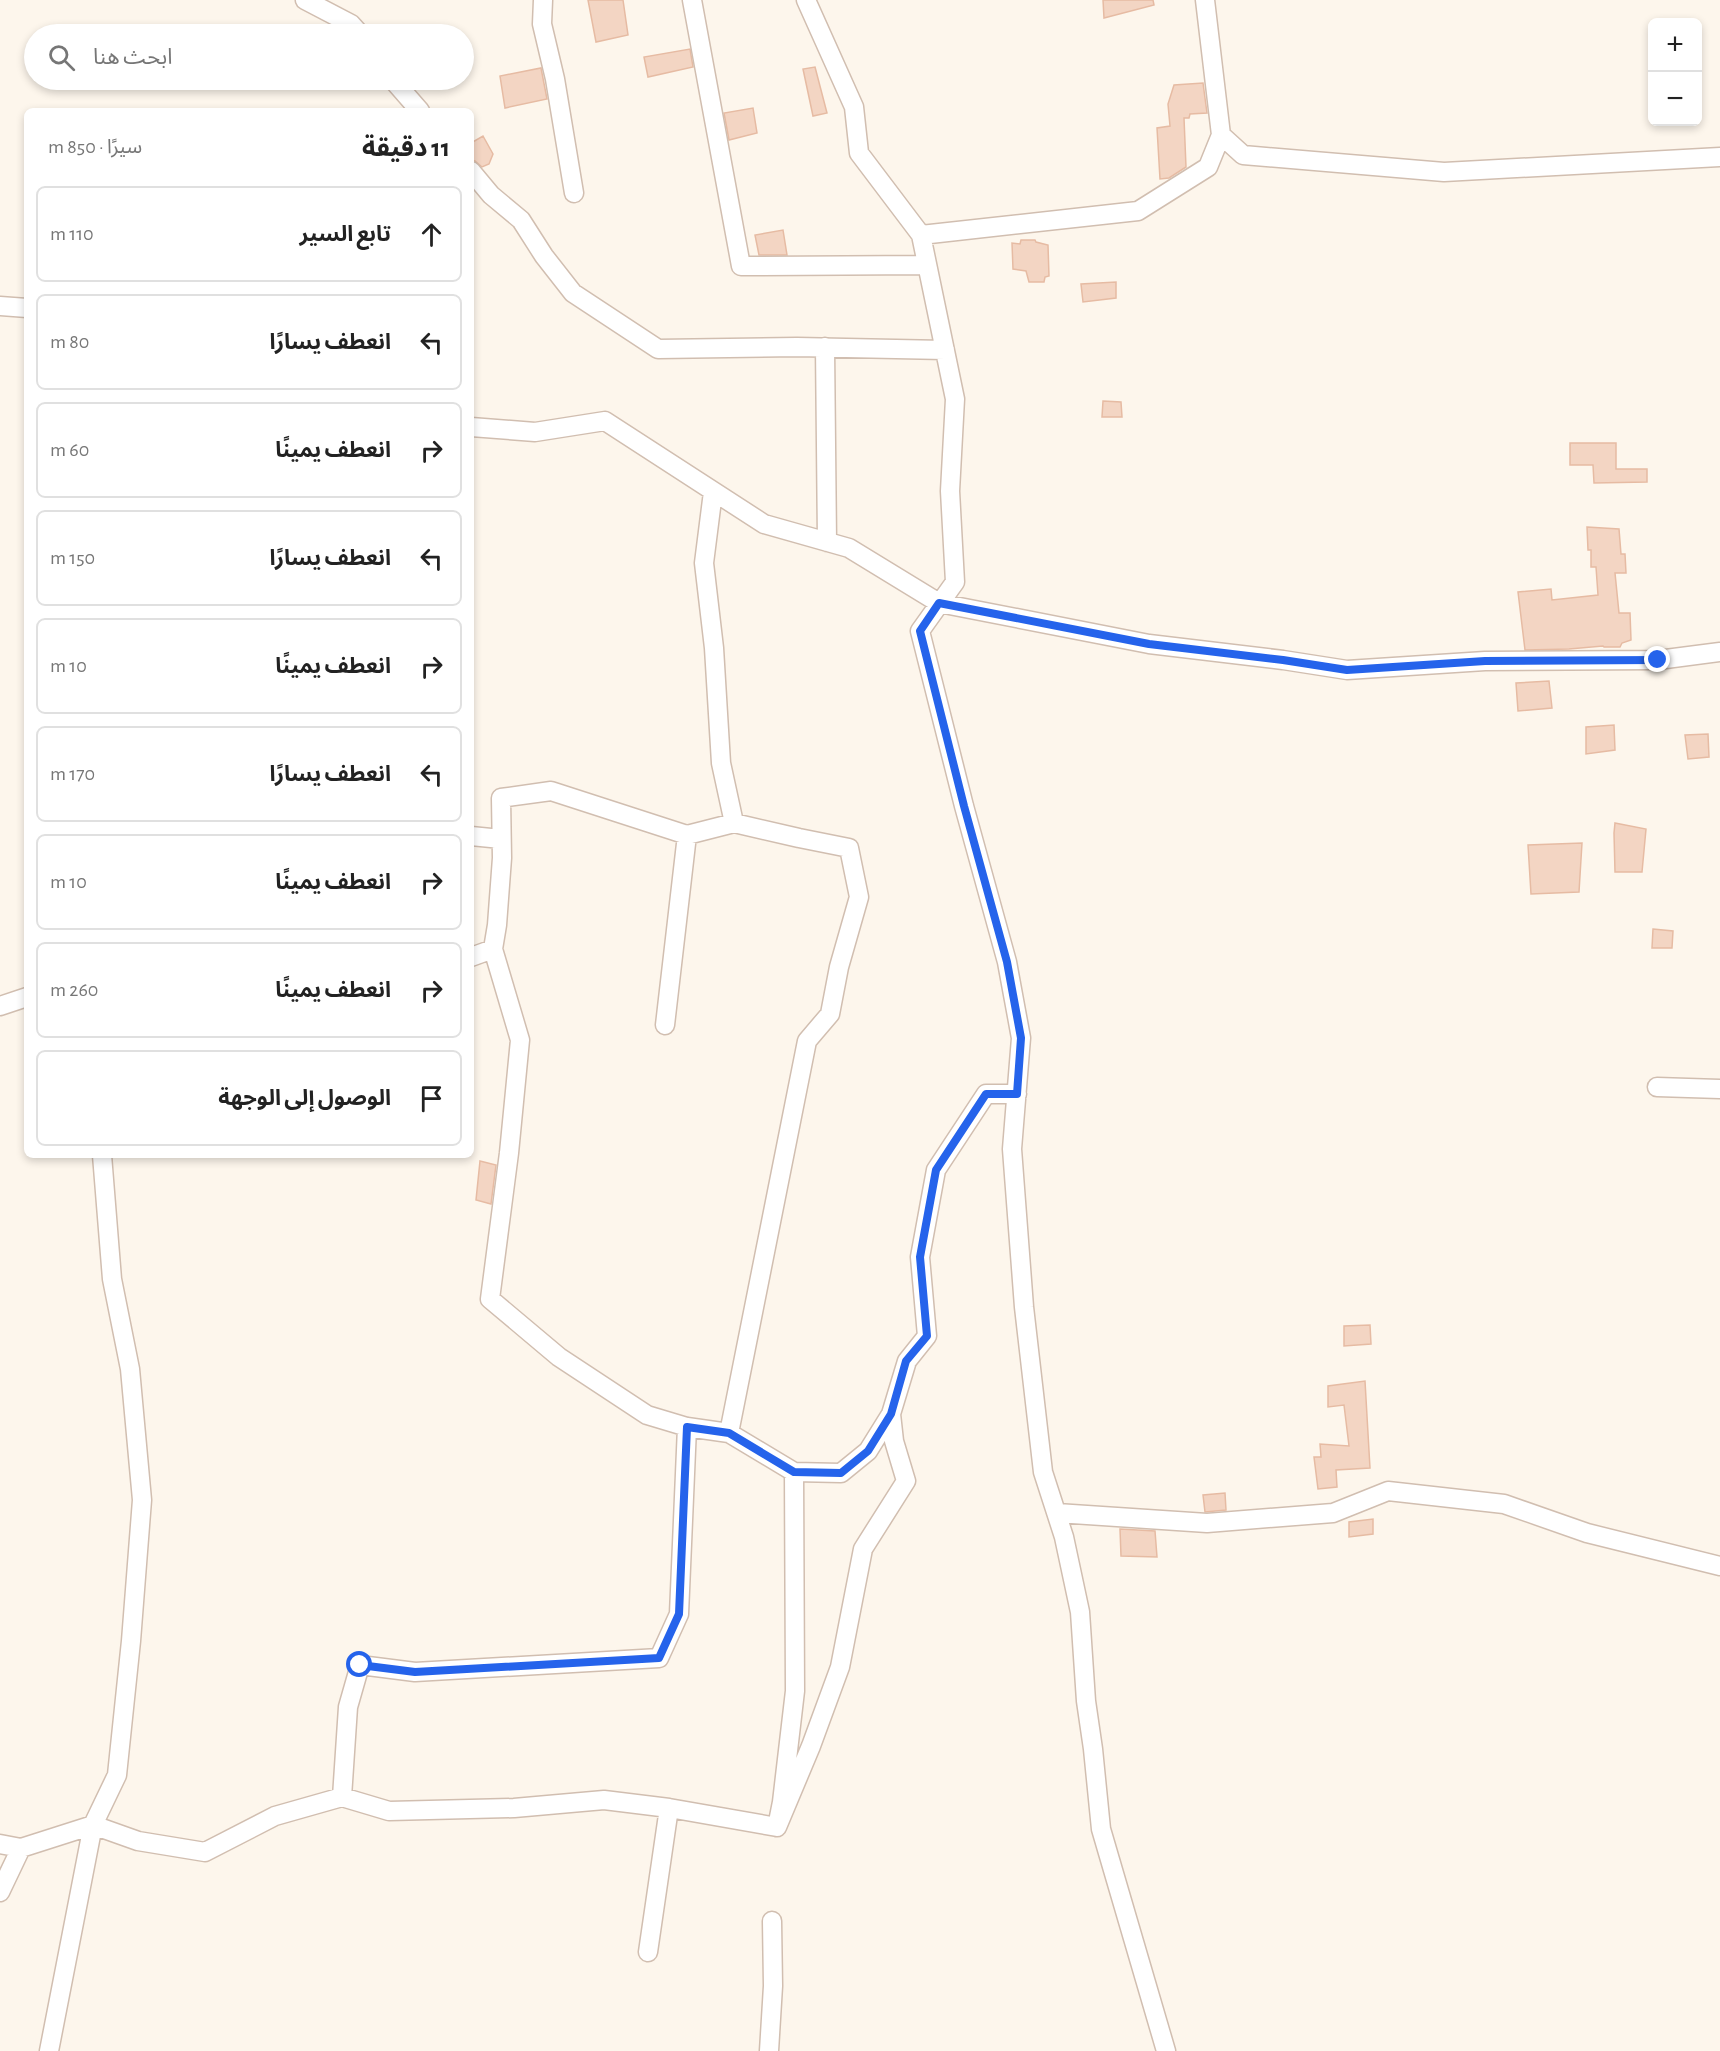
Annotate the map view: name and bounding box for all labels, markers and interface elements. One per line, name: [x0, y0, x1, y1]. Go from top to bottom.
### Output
map controls: [1648, 18, 1702, 126]
button: +: [1648, 18, 1702, 72]
search box: [24, 24, 474, 90]
icon: search: [45, 41, 78, 74]
text: ابحث هنا: [93, 46, 172, 68]
button: −: [1648, 72, 1702, 126]
text: 11 دقيقة: [362, 135, 450, 161]
text: سيرًا · 850 m: [48, 137, 142, 157]
icon: ahead: [415, 218, 448, 251]
text: تابع السير: [299, 223, 391, 245]
text: 110 m: [50, 224, 94, 244]
icon: left: [415, 326, 448, 359]
text: انعطف يسارًا: [269, 331, 391, 353]
text: 80 m: [50, 332, 89, 352]
icon: right: [415, 434, 448, 467]
text: انعطف يمينًا: [275, 439, 391, 461]
text: 60 m: [50, 440, 89, 460]
icon: left: [415, 542, 448, 575]
text: انعطف يسارًا: [269, 547, 391, 569]
text: 150 m: [50, 548, 95, 568]
route end: [1644, 646, 1670, 672]
icon: right: [415, 650, 448, 683]
text: انعطف يمينًا: [275, 655, 391, 677]
text: 10 m: [50, 656, 87, 676]
icon: left: [415, 758, 448, 791]
text: انعطف يسارًا: [269, 763, 391, 785]
text: 170 m: [50, 764, 95, 784]
icon: right: [415, 866, 448, 899]
text: انعطف يمينًا: [275, 871, 391, 893]
text: 10 m: [50, 872, 87, 892]
icon: right: [415, 974, 448, 1007]
text: انعطف يمينًا: [275, 979, 391, 1001]
text: 260 m: [50, 980, 98, 1000]
icon: arrive: [415, 1082, 448, 1115]
text: الوصول إلى الوجهة: [218, 1087, 391, 1109]
route start: [346, 1651, 372, 1677]

